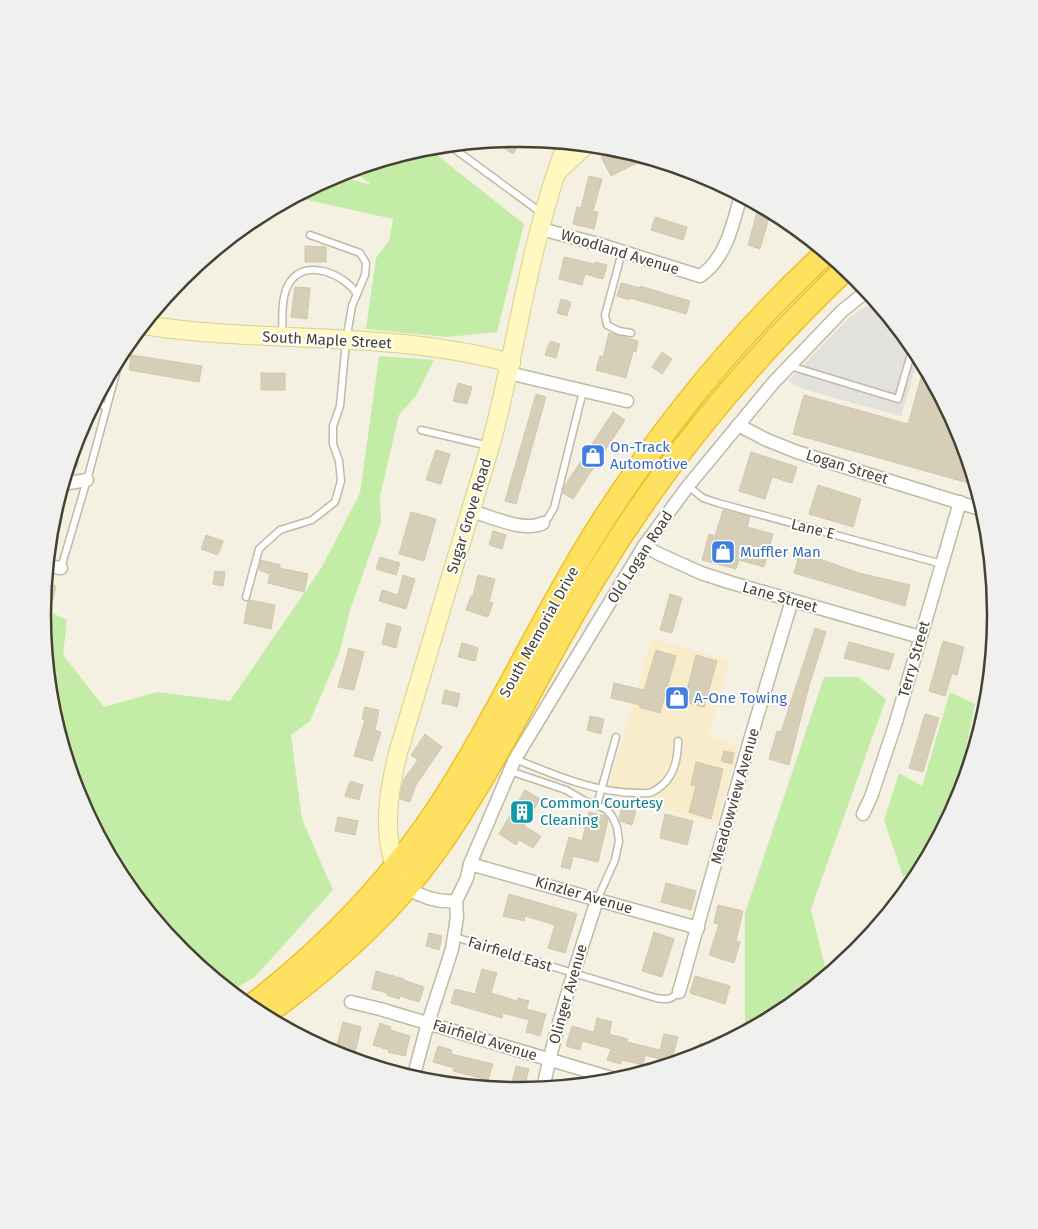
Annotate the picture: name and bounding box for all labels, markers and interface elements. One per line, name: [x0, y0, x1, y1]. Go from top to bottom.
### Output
street label: Woodland Avenue: [559, 225, 681, 279]
street label: South Maple Street: [262, 328, 393, 352]
place label: On-Track Automotive: [610, 438, 688, 473]
shop icon: On-Track Automotive: [580, 443, 606, 469]
street label: Logan Street: [804, 446, 891, 488]
street label: Sugar Grove Road: [443, 456, 495, 576]
street label: Old Logan Road: [603, 507, 677, 607]
street label: Lane E: [789, 515, 837, 543]
shop icon: Muffler Man: [710, 539, 736, 565]
place label: Muffler Man: [740, 543, 821, 561]
street label: South Memorial Drive: [496, 563, 582, 701]
street label: Lane Street: [740, 578, 820, 616]
street label: Terry Street: [894, 618, 934, 699]
shop icon: A-One Towing: [664, 685, 690, 711]
place label: A-One Towing: [694, 689, 787, 707]
street label: Meadowview Avenue: [707, 726, 763, 866]
place label: Common Courtesy Cleaning: [540, 794, 664, 829]
building icon: Common Courtesy Cleaning: [509, 799, 535, 825]
street label: Kinzler Avenue: [533, 873, 635, 917]
street label: Fairfield East: [466, 933, 555, 975]
street label: Olinger Avenue: [545, 942, 591, 1046]
street label: Fairfield Avenue: [430, 1016, 540, 1064]

